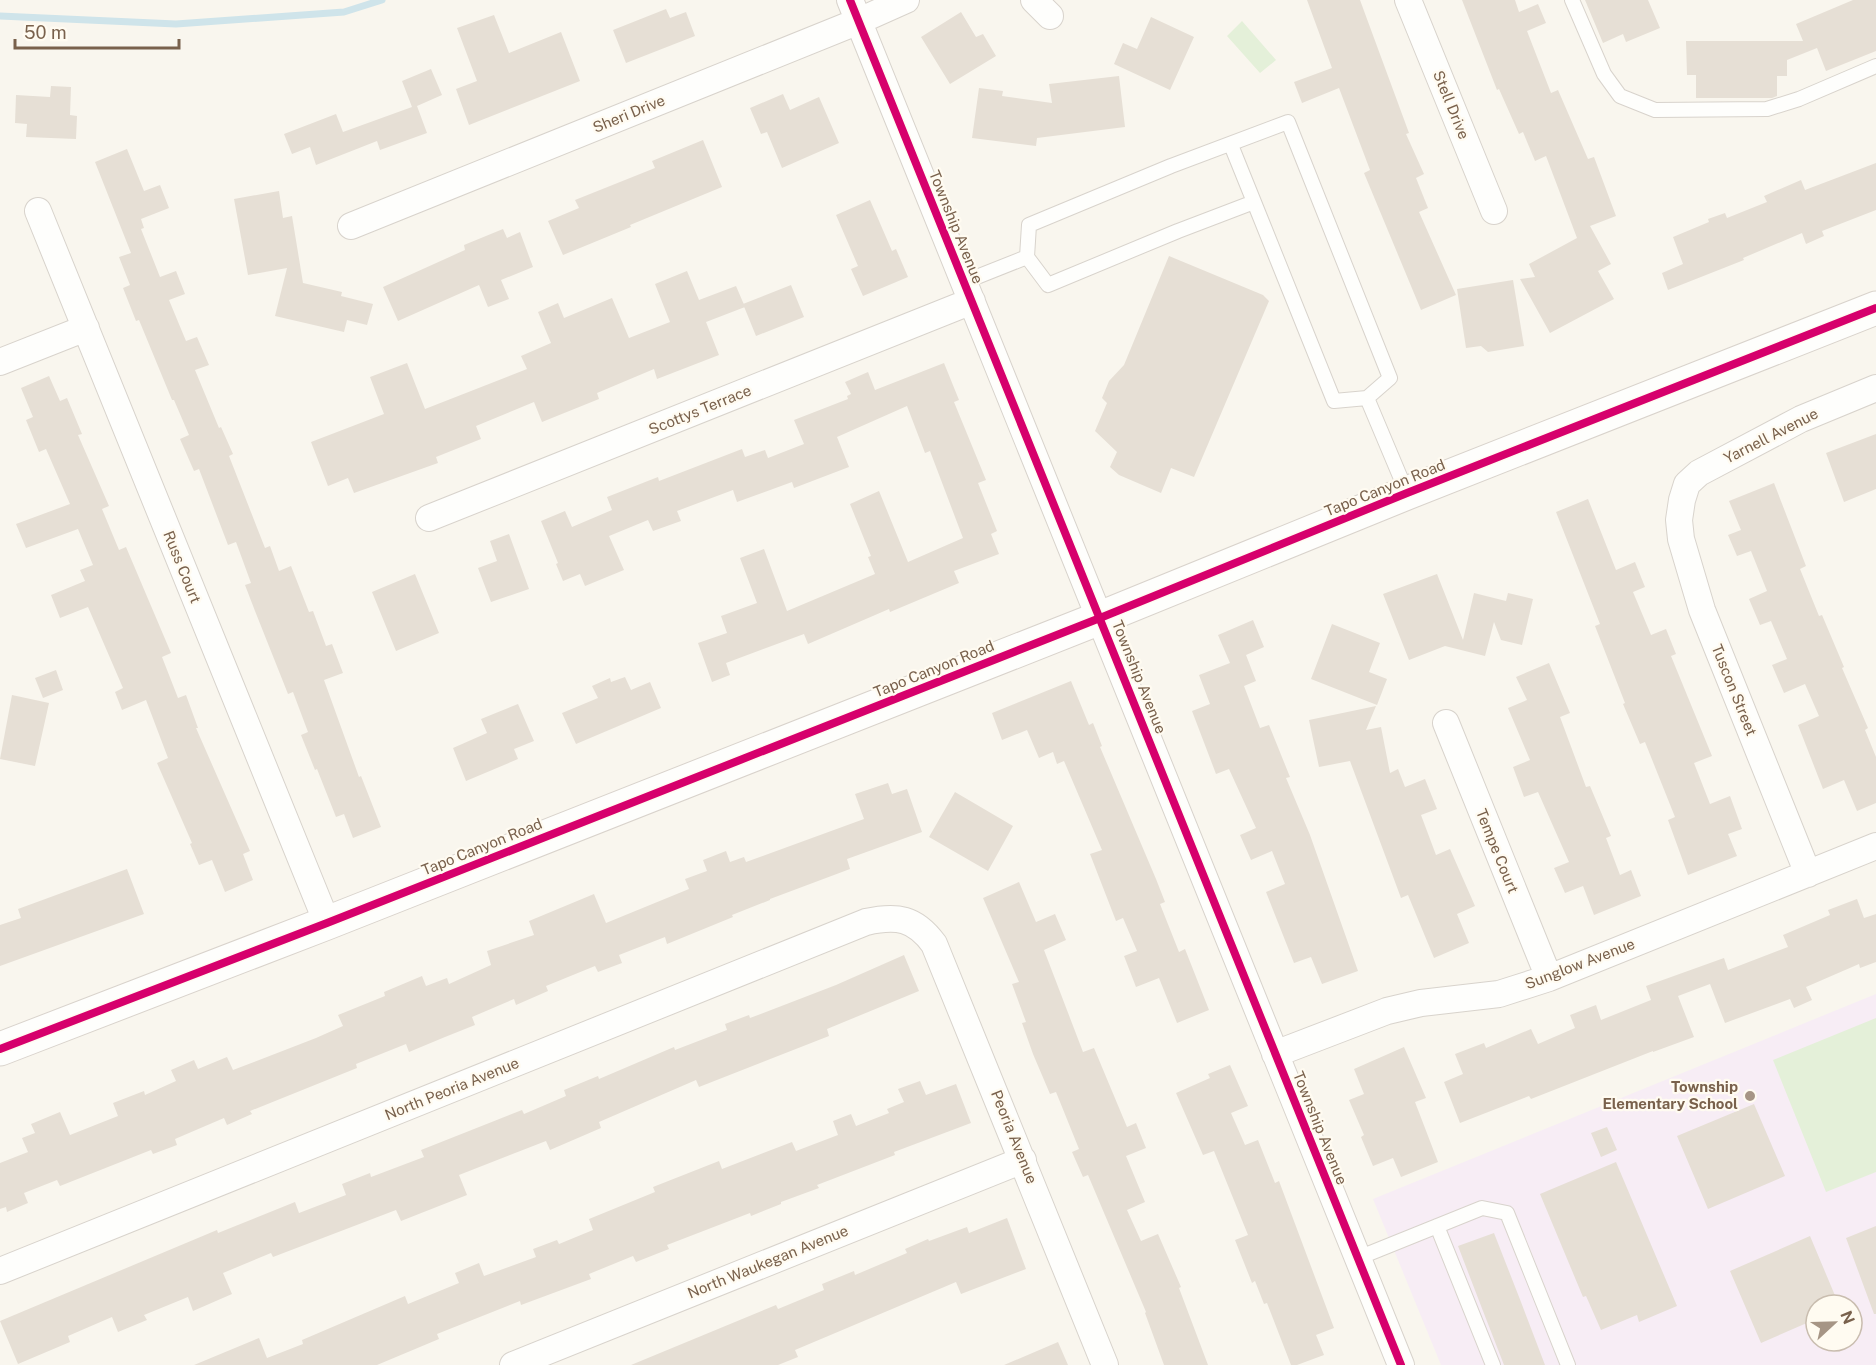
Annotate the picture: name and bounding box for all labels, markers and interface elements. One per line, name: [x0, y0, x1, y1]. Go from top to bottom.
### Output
scale bar: [15, 12, 178, 50]
text: 50 m: [24, 22, 67, 43]
street label: Stell Drive: [1430, 68, 1473, 142]
street label: Sheri Drive: [590, 91, 667, 136]
street label: Township Avenue: [926, 168, 987, 286]
street label: Scottys Terrace: [646, 381, 754, 438]
street label: Yarnell Avenue: [1721, 404, 1821, 467]
street label: Tapo Canyon Road: [1322, 456, 1448, 519]
street label: Russ Court: [160, 528, 205, 606]
street label: Township Avenue: [1109, 618, 1170, 736]
street label: Tapo Canyon Road: [871, 637, 997, 700]
street label: Tuscon Street: [1708, 642, 1761, 738]
street label: Tempe Court: [1473, 806, 1522, 896]
street label: Tapo Canyon Road: [419, 815, 545, 878]
street label: Sunglow Avenue: [1523, 935, 1637, 992]
street label: North Peoria Avenue: [382, 1054, 521, 1123]
street label: Township Avenue: [1290, 1069, 1351, 1187]
place label: Township Elementary School: [1602, 1078, 1738, 1112]
street label: Peoria Avenue: [988, 1088, 1041, 1186]
marker: Township Elementary School: [1743, 1089, 1757, 1103]
street label: North Waukegan Avenue: [685, 1222, 851, 1302]
north arrow: [1804, 1293, 1864, 1353]
text: N: [1836, 1308, 1859, 1327]

